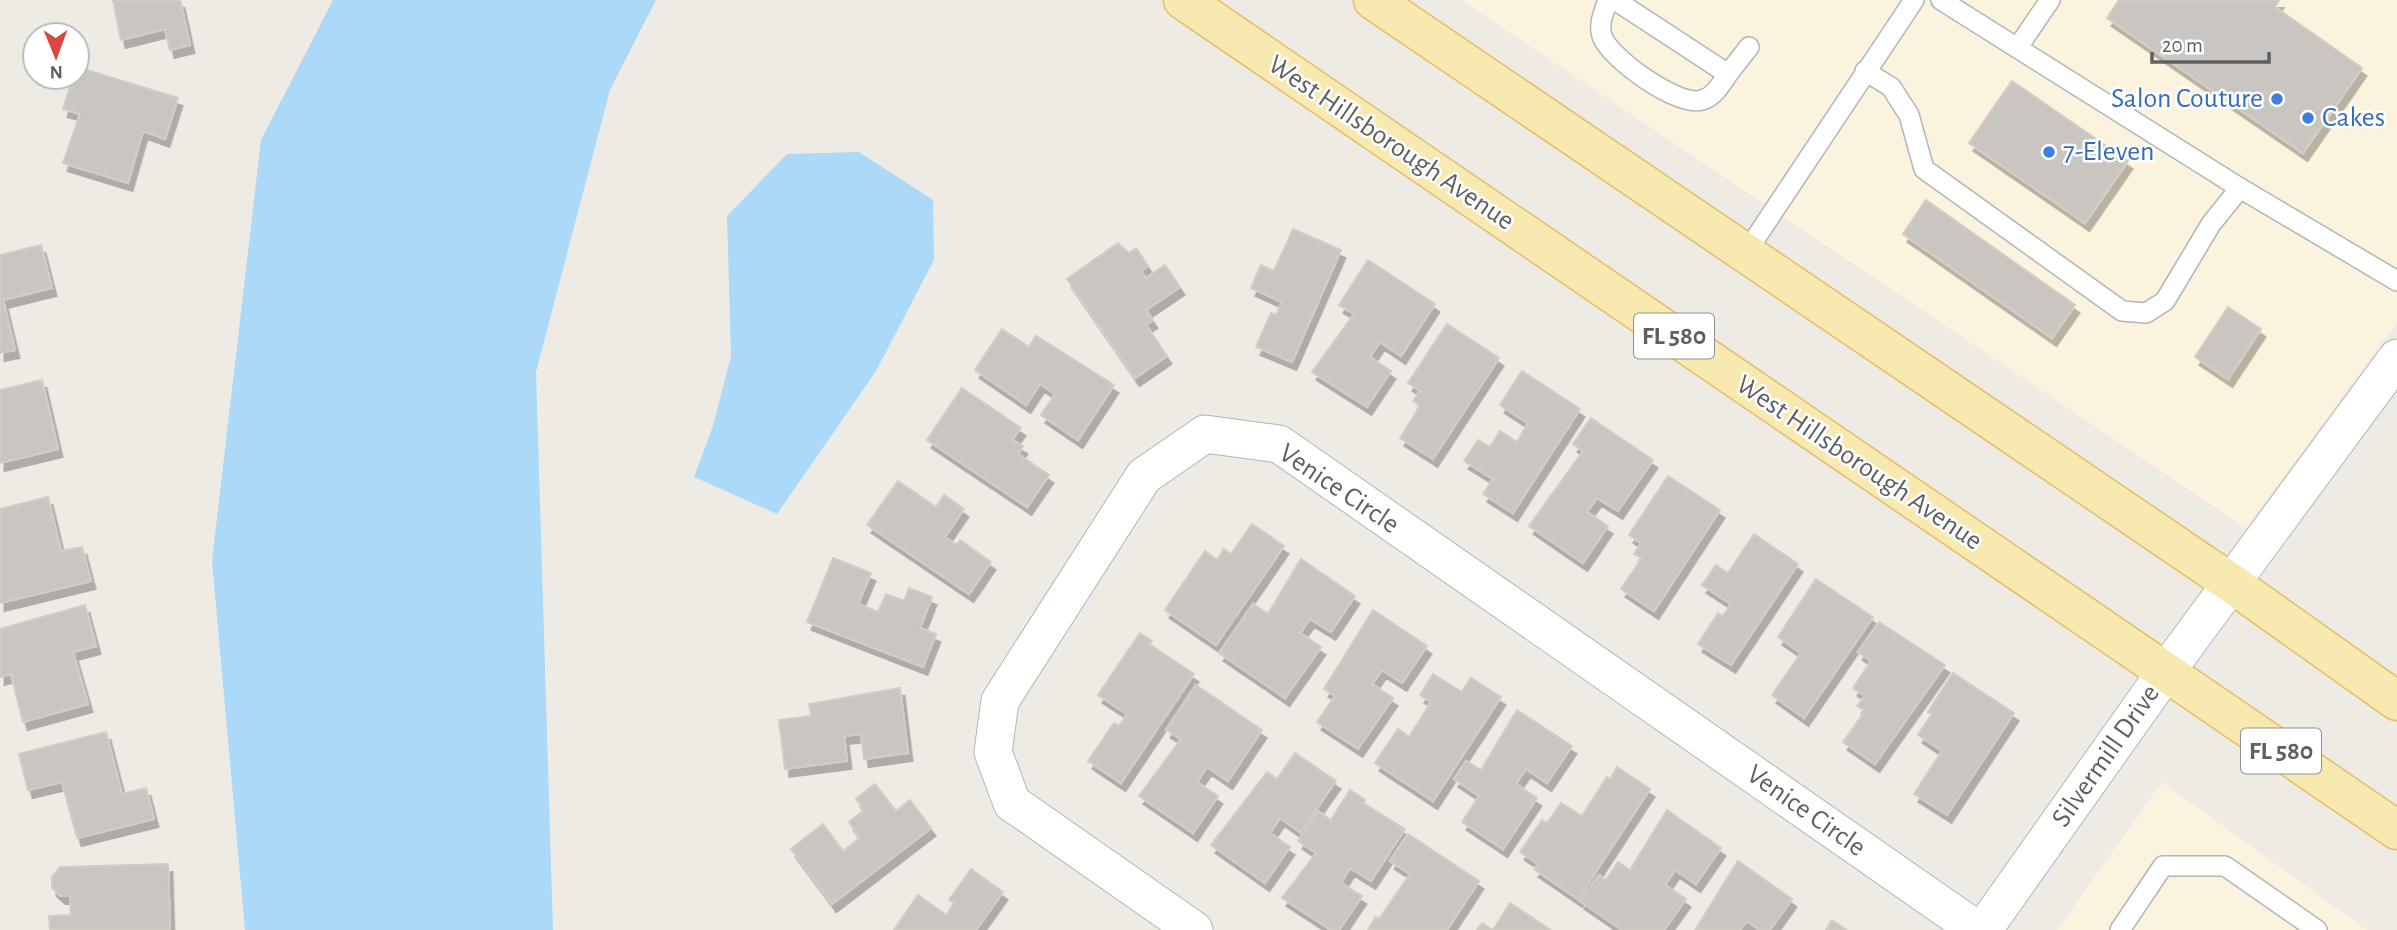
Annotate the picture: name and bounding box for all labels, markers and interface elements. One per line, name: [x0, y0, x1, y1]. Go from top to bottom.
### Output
north arrow: [21, 21, 91, 91]
scale bar: [2152, 21, 2269, 65]
text: 20 m: [2162, 35, 2203, 56]
street label: West Hillsborough Avenue: [1263, 50, 1519, 236]
text: N: [49, 62, 63, 81]
place label: Salon Couture: [2111, 85, 2263, 113]
marker: Salon Couture: [2269, 91, 2285, 107]
place label: Cakes: [2322, 104, 2385, 132]
marker: Cakes: [2300, 110, 2316, 126]
place label: 7-Eleven: [2063, 138, 2155, 166]
marker: 7-Eleven: [2041, 144, 2057, 160]
road number: FL 580: [1634, 314, 1714, 358]
street label: West Hillsborough Avenue: [1731, 370, 1987, 556]
street label: Venice Circle: [1274, 439, 1404, 539]
street label: Silvermill Drive: [2047, 680, 2165, 832]
road number: FL 580: [2241, 729, 2321, 774]
street label: Venice Circle: [1741, 760, 1871, 862]

